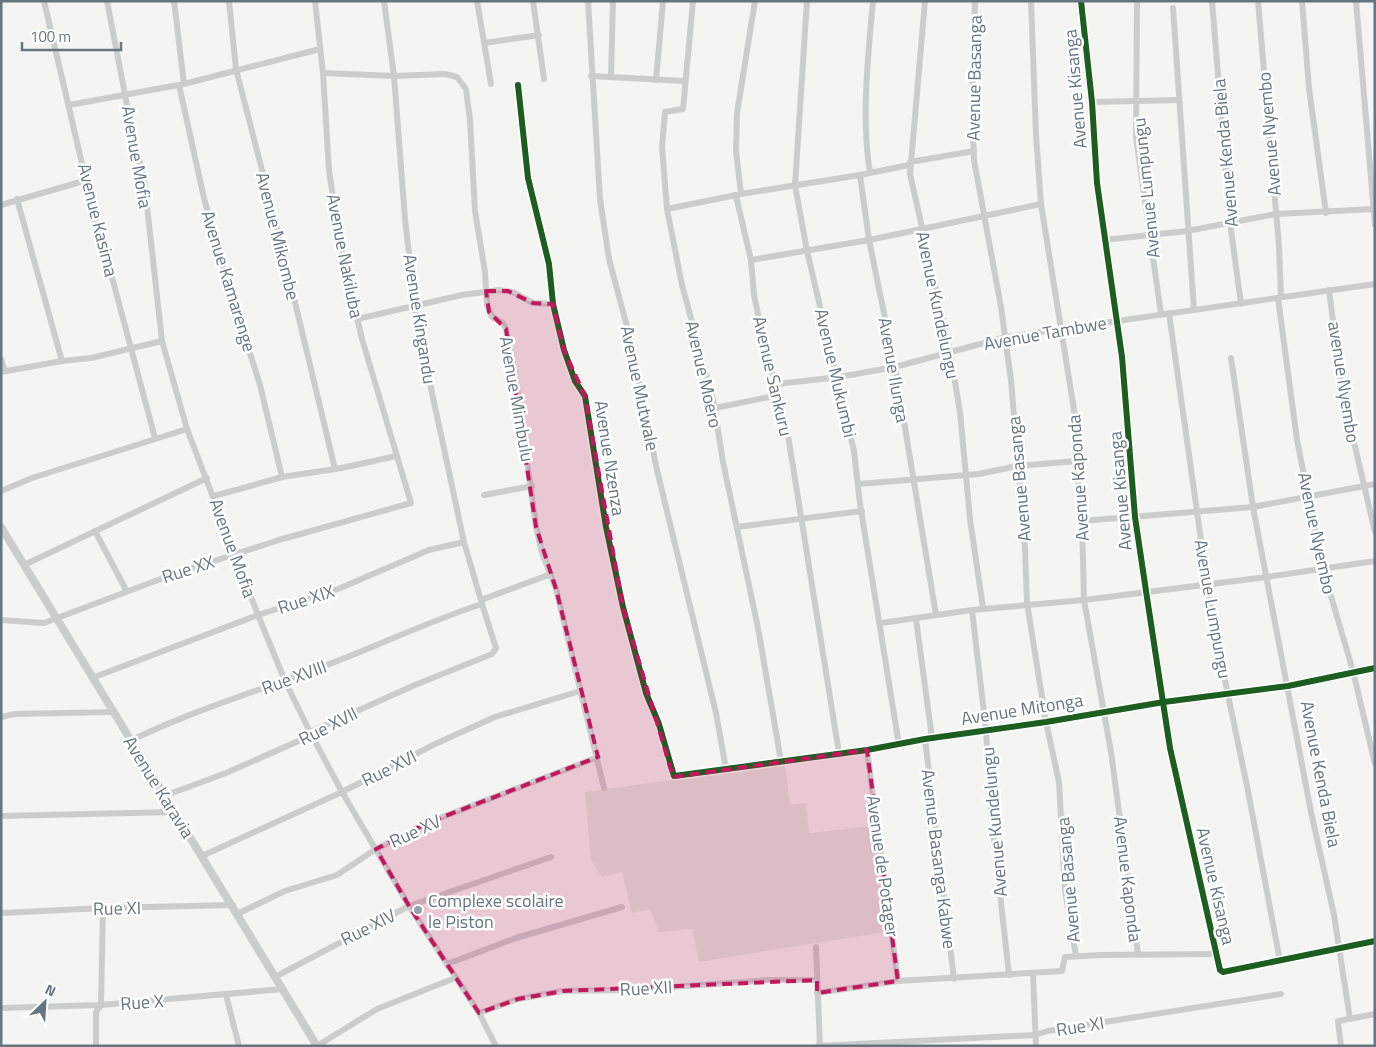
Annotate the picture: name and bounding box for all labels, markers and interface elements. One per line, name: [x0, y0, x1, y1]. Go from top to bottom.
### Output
street label: Avenue Basanga: [959, 15, 989, 141]
scale bar: [22, 20, 121, 52]
text: 100 m: [30, 25, 71, 48]
street label: Avenue Kisanga: [1056, 28, 1094, 150]
street label: Avenue Nyembo: [1250, 71, 1288, 197]
street label: Avenue Kenda Biela: [1205, 78, 1245, 228]
street label: Avenue Mofia: [115, 104, 159, 210]
street label: Avenue Lumpungu: [1125, 117, 1167, 259]
street label: Avenue Kasima: [71, 161, 125, 279]
street label: Avenue Mikombe: [249, 169, 307, 303]
street label: Avenue Nakiluba: [320, 191, 370, 321]
street label: Avenue Kamarenge: [195, 207, 263, 355]
street label: Avenue Kundelungu: [909, 229, 967, 381]
street label: Avenue Kingandu: [396, 252, 444, 386]
street label: Avenue Mukumbi: [808, 306, 864, 440]
street label: Avenue Tambwe: [981, 309, 1109, 357]
street label: Avenue Sankuru: [746, 313, 800, 439]
street label: Avenue Ilunga: [871, 315, 917, 425]
street label: Avenue Moero: [679, 318, 729, 430]
street label: avenue Nyembo: [1321, 319, 1367, 445]
street label: Avenue Mutwale: [614, 323, 666, 453]
street label: Avenue Mimbulu: [493, 334, 541, 464]
street label: Avenue Nzenza: [588, 398, 632, 518]
street label: Avenue Kaponda: [1060, 414, 1096, 542]
street label: Avenue Basanga: [1000, 415, 1038, 543]
street label: Avenue Kisanga: [1101, 430, 1139, 552]
street label: Avenue Nyembo: [1291, 470, 1343, 596]
street label: Avenue Mofia: [203, 495, 263, 601]
street label: Avenue Lumpungu: [1187, 537, 1239, 681]
street label: Rue XX: [158, 548, 218, 590]
street label: Rue XIX: [274, 577, 338, 621]
street label: Rue XVIII: [258, 653, 330, 701]
street label: Avenue Mitonga: [959, 686, 1085, 732]
street label: Avenue Kenda Biela: [1294, 698, 1348, 850]
street label: Rue XVII: [294, 700, 362, 752]
street label: Avenue Karavia: [117, 731, 201, 843]
street label: Rue XVI: [357, 743, 421, 793]
street label: Avenue Kundelungu: [974, 746, 1014, 898]
street label: Avenue Basanga Kabwe: [915, 768, 963, 950]
street label: Avenue de Potager: [860, 793, 906, 939]
street label: Rue XV: [385, 807, 446, 855]
street label: Avenue Kaponda: [1107, 814, 1149, 944]
street label: Avenue Basanga: [1049, 816, 1087, 944]
street label: Avenue Kisanga: [1189, 825, 1243, 947]
place label: Complexe scolaire le Piston: [428, 887, 564, 935]
street label: Rue XI: [93, 894, 141, 922]
street label: Rue XIV: [336, 901, 401, 952]
marker: Complexe scolaire le Piston: [412, 904, 424, 916]
street label: Rue XII: [619, 973, 673, 1003]
north arrow: [20, 977, 70, 1027]
text: N: [42, 978, 60, 1001]
street label: Rue X: [119, 987, 165, 1017]
street label: Rue XI: [1054, 1009, 1106, 1043]

